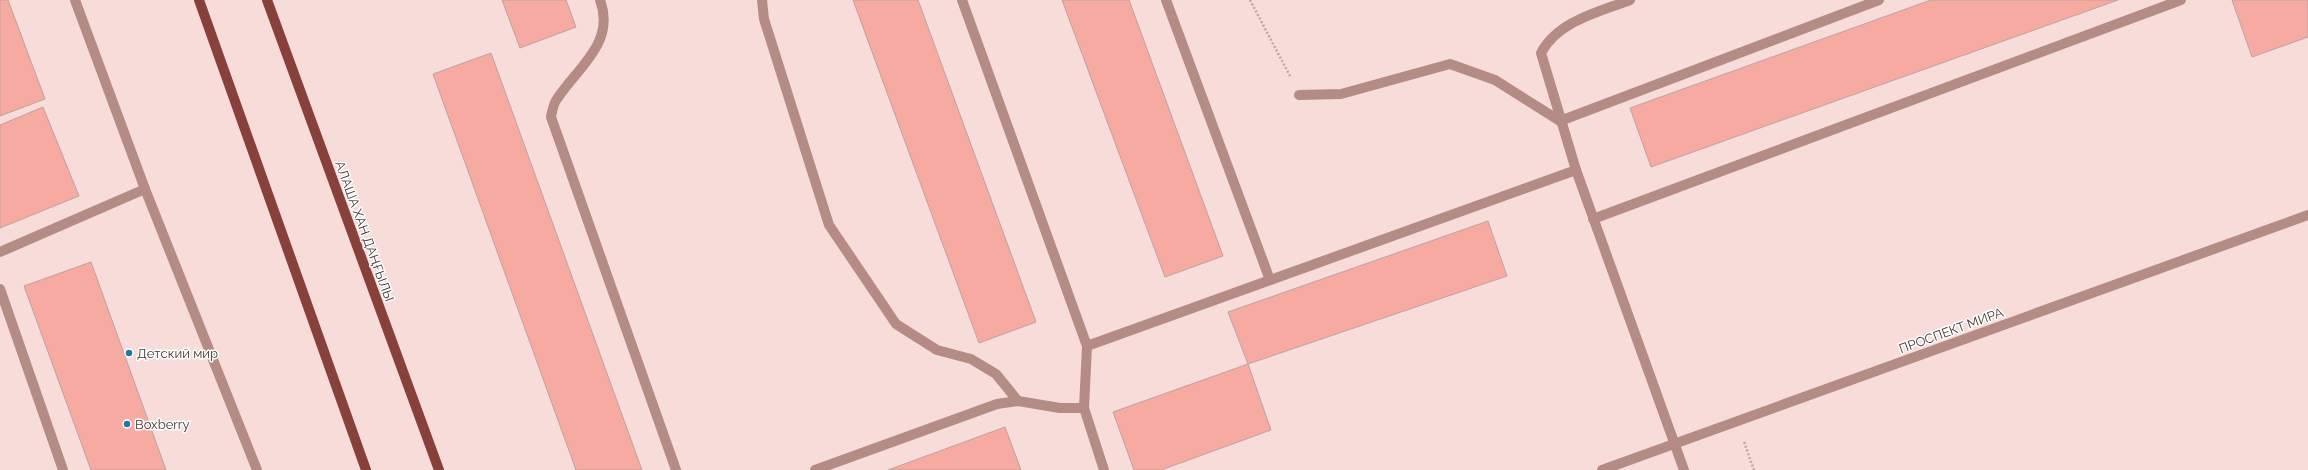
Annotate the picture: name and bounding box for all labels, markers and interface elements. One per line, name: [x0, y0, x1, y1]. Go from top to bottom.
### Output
street label: АЛАША ХАН ДАҢҒЫЛЫ: [332, 159, 397, 303]
street label: ПРОСПЕКТ МИРА: [1897, 305, 2006, 356]
place label: Детский мир: [137, 346, 218, 361]
marker: Детский мир: [124, 348, 134, 358]
place label: Boxberry: [135, 417, 189, 432]
marker: Boxberry: [122, 419, 132, 429]

